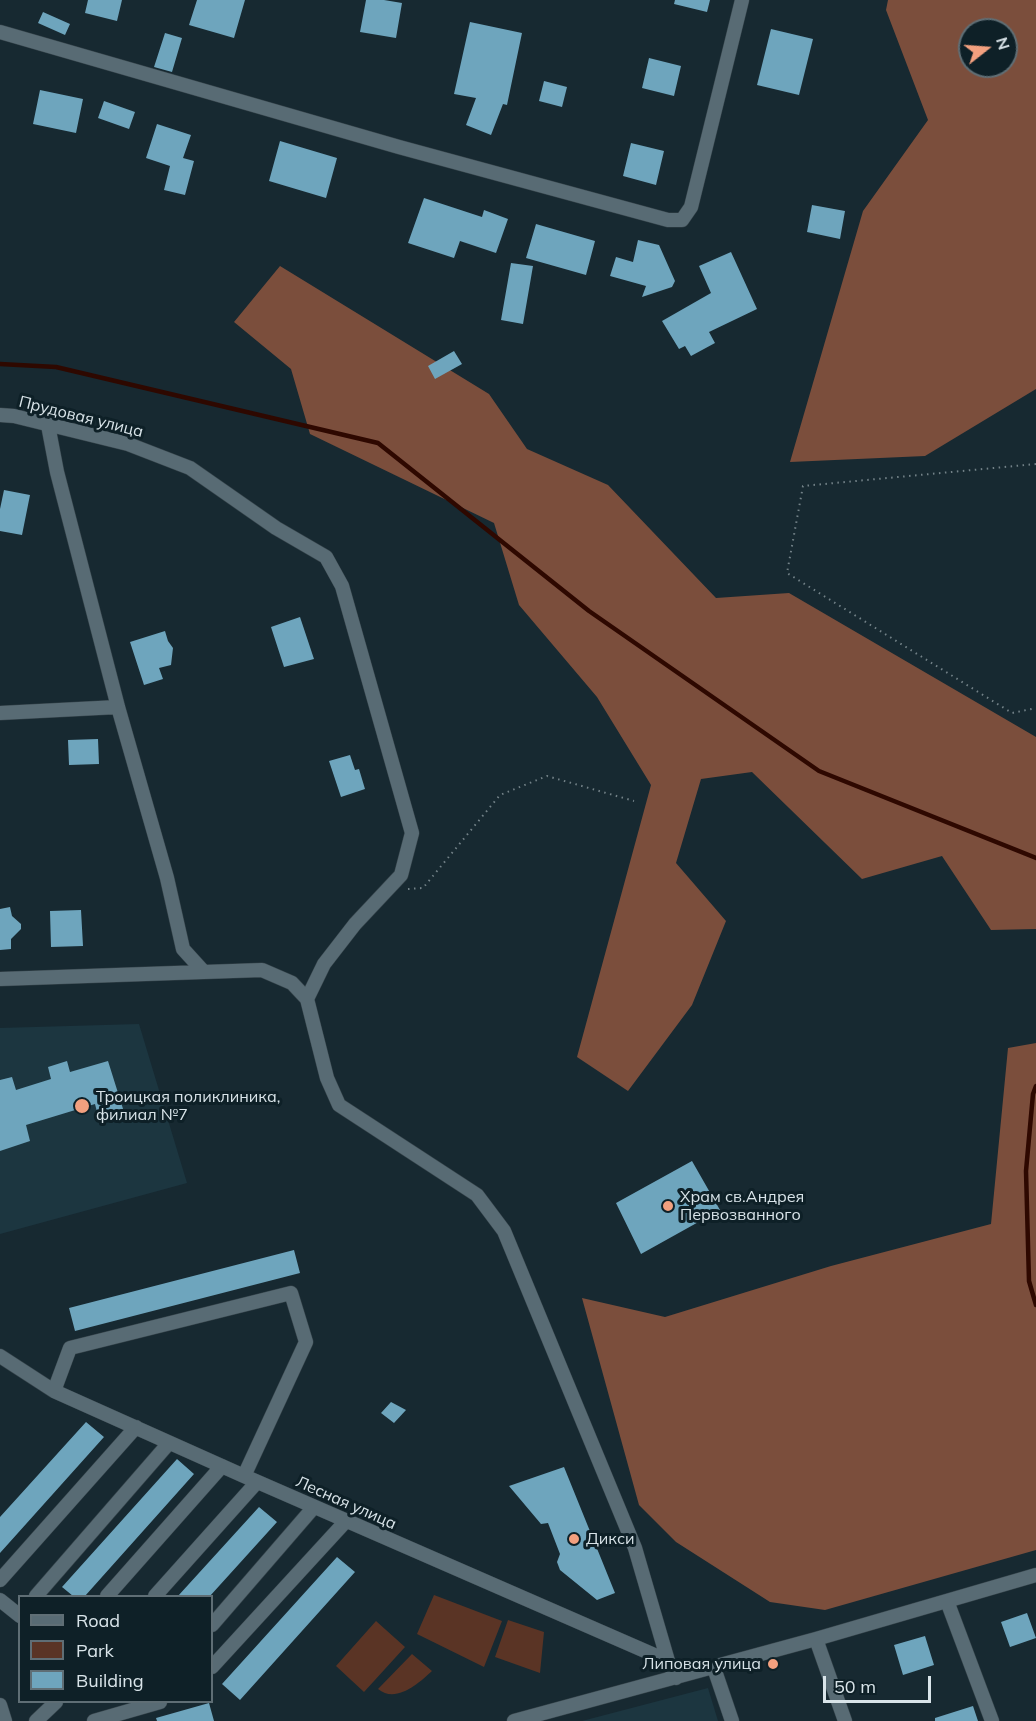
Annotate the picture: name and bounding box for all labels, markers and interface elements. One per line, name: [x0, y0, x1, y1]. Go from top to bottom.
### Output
north arrow: [958, 18, 1018, 78]
text: N: [992, 35, 1015, 52]
street label: Прудовая улица: [17, 392, 145, 442]
place label: Троицкая поликлиника, филиал №7: [96, 1087, 280, 1125]
marker: Троицкая поликлиника, филиал №7: [73, 1097, 91, 1115]
place label: Храм св.Андрея Первозванного: [680, 1187, 804, 1225]
marker: Храм св.Андрея Первозванного: [661, 1199, 675, 1213]
street label: Лесная улица: [293, 1472, 399, 1534]
place label: Дикси: [586, 1529, 635, 1549]
marker: Дикси: [567, 1532, 581, 1546]
legend: [18, 1595, 213, 1703]
text: Road: [76, 1609, 120, 1632]
text: Park: [76, 1639, 114, 1662]
place label: Липовая улица: [642, 1654, 761, 1674]
marker: Липовая улица: [766, 1657, 780, 1671]
scale bar: [826, 1664, 934, 1702]
text: Building: [76, 1669, 144, 1692]
text: 50 m: [834, 1675, 876, 1698]

